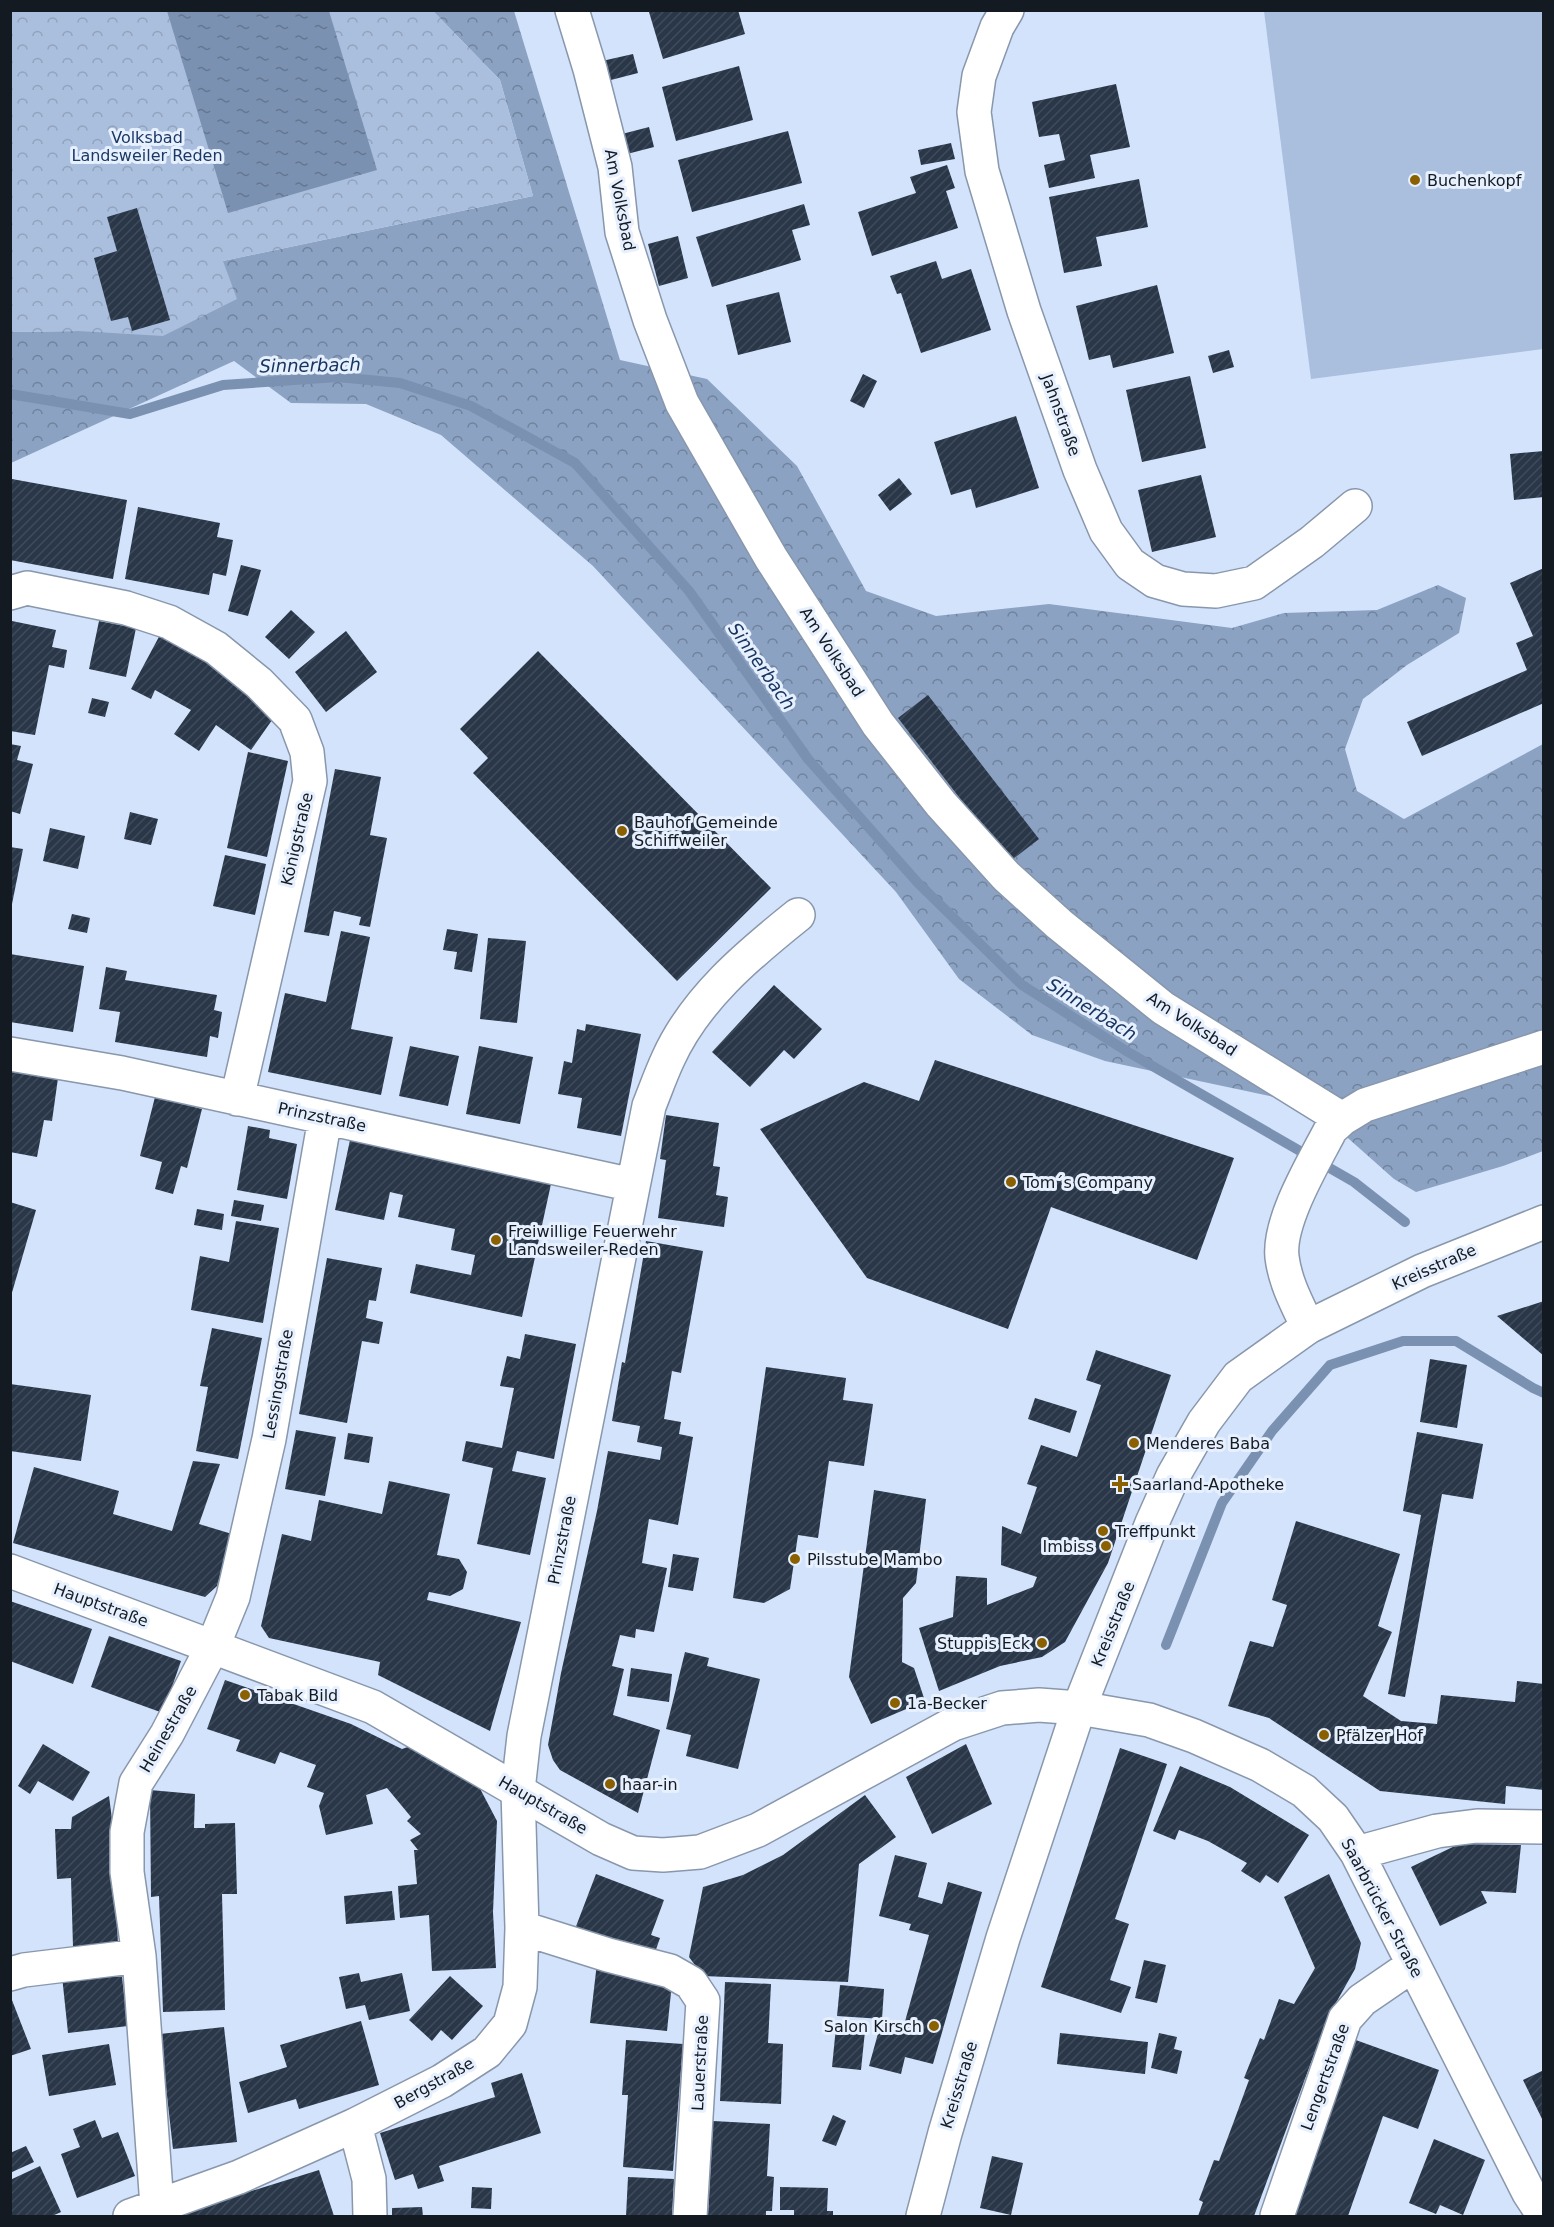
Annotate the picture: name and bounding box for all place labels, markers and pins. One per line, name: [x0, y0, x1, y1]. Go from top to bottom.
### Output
place label: Buchenkopf: [1427, 171, 1522, 190]
marker: Buchenkopf: [1408, 173, 1422, 187]
place label: Bauhof Gemeinde Schiffweiler: [634, 813, 778, 850]
marker: Bauhof Gemeinde Schiffweiler: [615, 824, 629, 838]
place label: Tom´s Company: [1022, 1173, 1153, 1192]
marker: Tom´s Company: [1004, 1175, 1018, 1189]
place label: Freiwillige Feuerwehr Landsweiler-Reden: [508, 1222, 677, 1259]
marker: Freiwillige Feuerwehr Landsweiler-Reden: [489, 1233, 503, 1247]
place label: Menderes Baba: [1146, 1434, 1270, 1453]
marker: Menderes Baba: [1127, 1436, 1141, 1450]
place label: Saarland-Apotheke: [1132, 1475, 1284, 1494]
marker: Saarland-Apotheke: [1113, 1477, 1127, 1491]
place label: Treffpunkt: [1114, 1522, 1196, 1541]
marker: Treffpunkt: [1096, 1524, 1110, 1538]
place label: Imbiss: [1042, 1537, 1094, 1556]
marker: Imbiss: [1099, 1539, 1113, 1553]
place label: Pilsstube Mambo: [807, 1550, 943, 1569]
marker: Pilsstube Mambo: [788, 1552, 802, 1566]
place label: Stuppis Eck: [937, 1634, 1031, 1653]
marker: Stuppis Eck: [1035, 1636, 1049, 1650]
place label: Tabak Bild: [256, 1686, 338, 1705]
marker: Tabak Bild: [238, 1688, 252, 1702]
place label: 1a-Becker: [907, 1694, 987, 1713]
marker: 1a-Becker: [888, 1696, 902, 1710]
place label: Pfälzer Hof: [1336, 1726, 1423, 1745]
marker: Pfälzer Hof: [1317, 1728, 1331, 1742]
place label: haar-in: [622, 1775, 678, 1794]
marker: haar-in: [603, 1777, 617, 1791]
place label: Salon Kirsch: [824, 2017, 922, 2036]
marker: Salon Kirsch: [927, 2019, 941, 2033]

